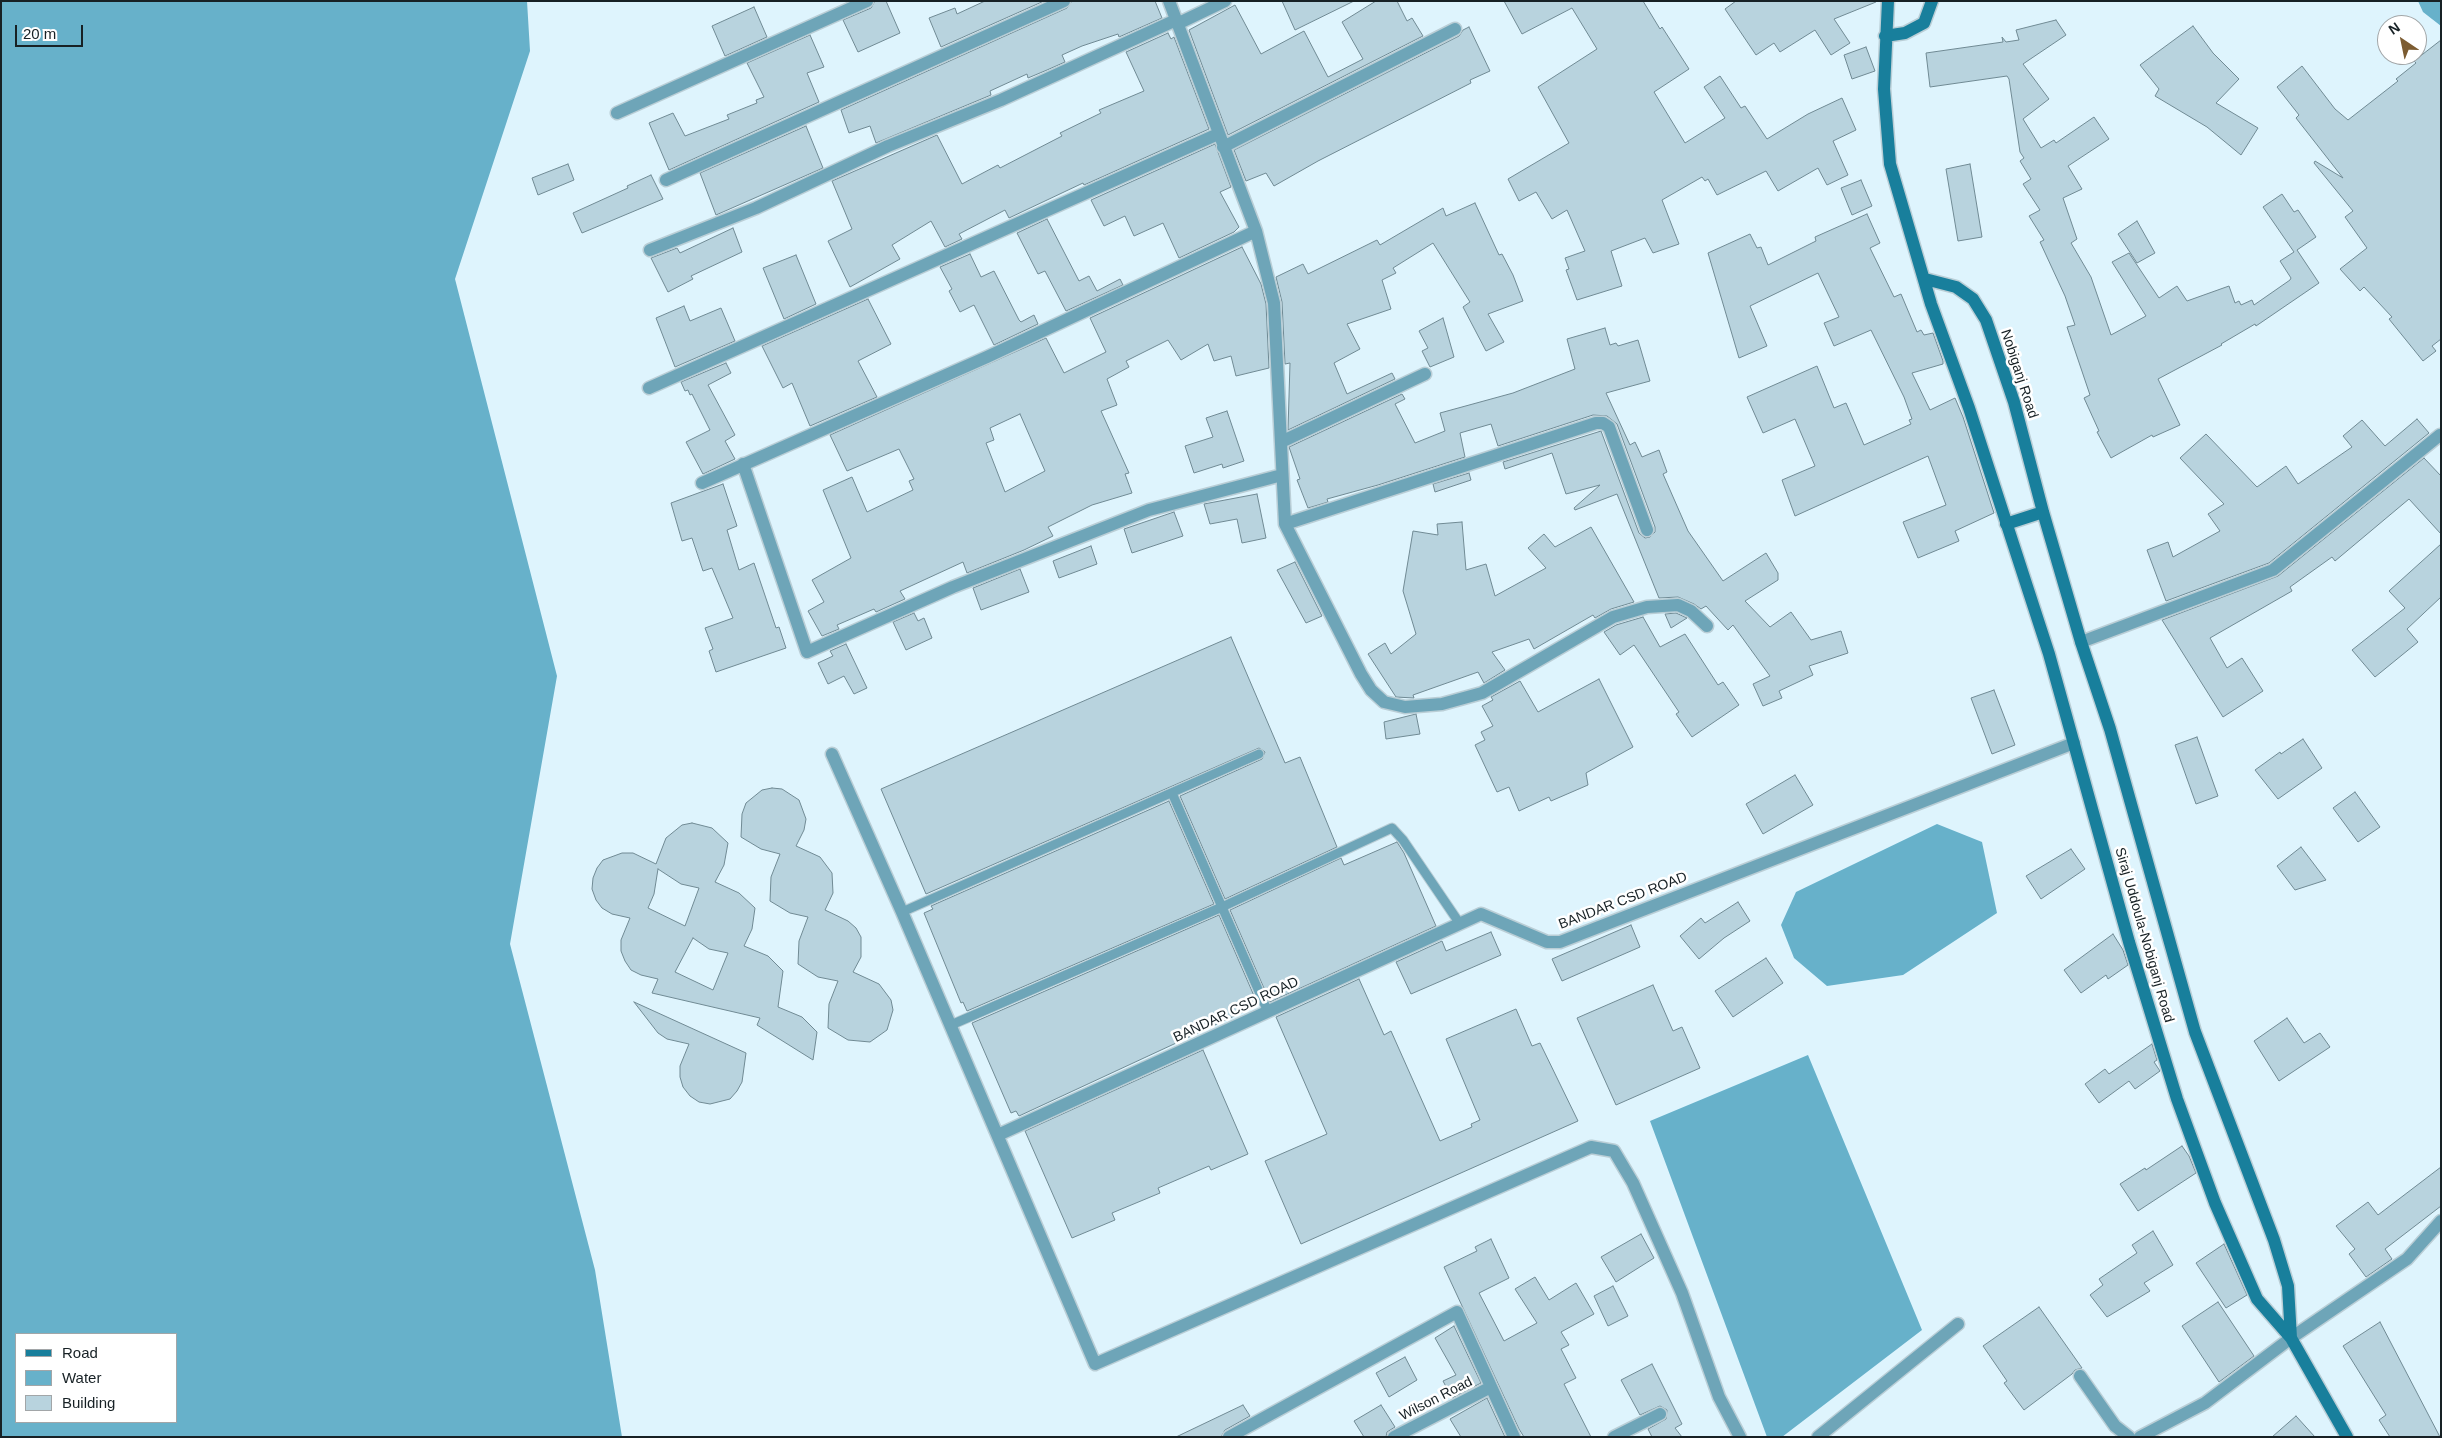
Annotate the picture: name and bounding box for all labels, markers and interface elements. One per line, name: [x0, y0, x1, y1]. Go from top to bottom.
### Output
scale bar: [18, 15, 85, 47]
north arrow: [2377, 15, 2427, 65]
text: N: [2386, 19, 2403, 38]
text: 20 m: [23, 25, 56, 42]
street label: Nobiganj Road: [1997, 327, 2041, 421]
street label: Siraj Uddoula-Nobiganj Road: [2111, 846, 2177, 1024]
street label: BANDAR CSD ROAD: [1556, 869, 1690, 933]
street label: BANDAR CSD ROAD: [1171, 974, 1301, 1046]
legend: [15, 1333, 178, 1423]
text: Road: [62, 1344, 98, 1361]
text: Water: [62, 1369, 101, 1386]
street label: Wilson Road: [1397, 1374, 1475, 1424]
text: Building: [62, 1394, 115, 1411]

